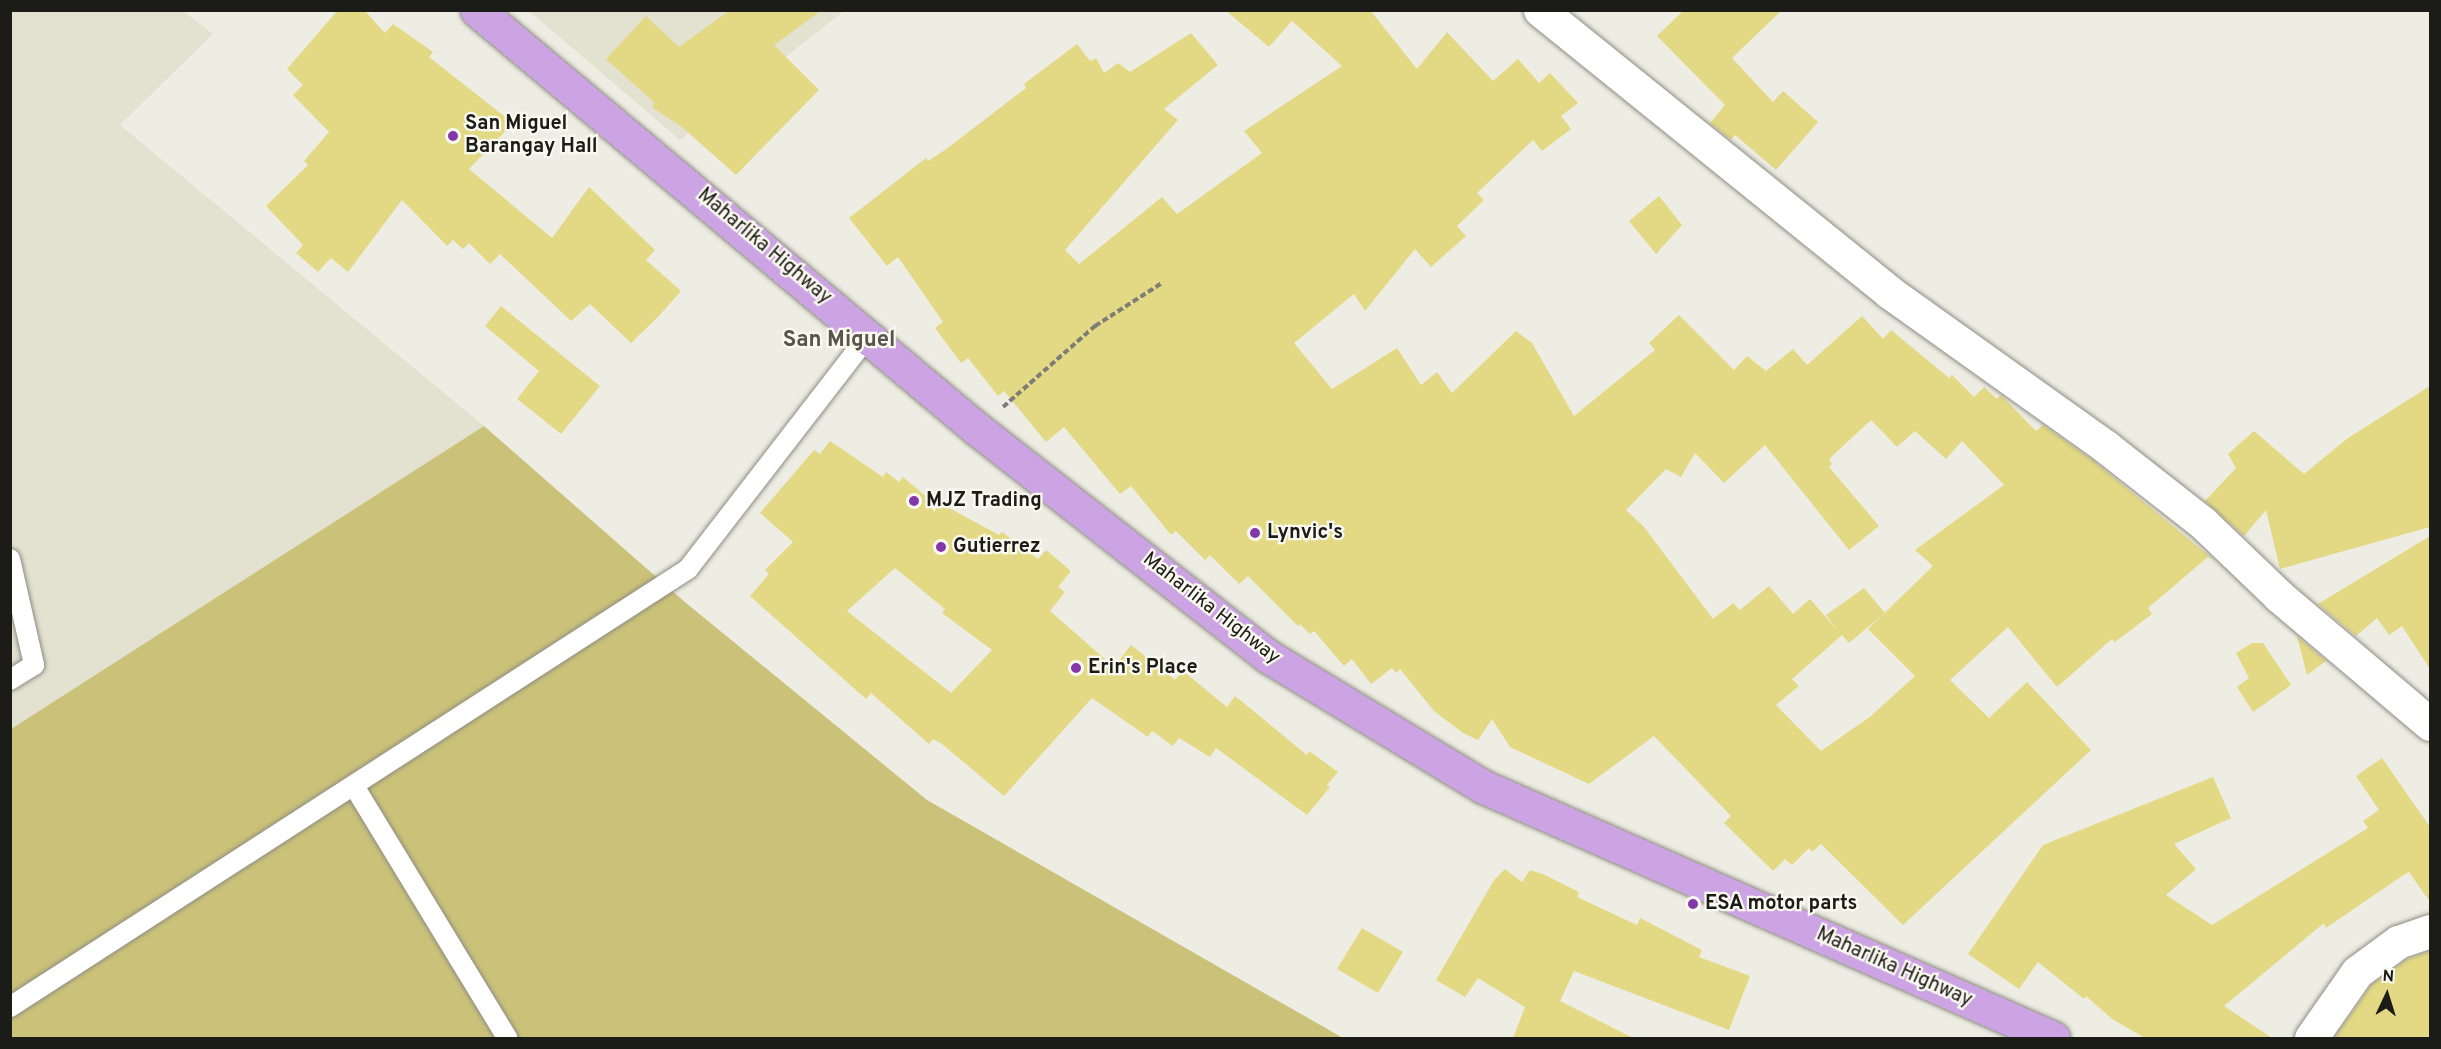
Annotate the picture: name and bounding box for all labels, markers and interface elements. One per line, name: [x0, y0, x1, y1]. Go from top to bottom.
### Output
place label: San Miguel Barangay Hall: [465, 112, 598, 159]
marker: San Miguel Barangay Hall: [446, 129, 460, 143]
street label: Maharlika Highway: [692, 184, 836, 310]
district label: San Miguel: [783, 328, 895, 354]
place label: MJZ Trading: [926, 489, 1042, 513]
marker: MJZ Trading: [907, 494, 921, 508]
place label: Lynvic's: [1267, 521, 1343, 545]
marker: Lynvic's: [1248, 526, 1262, 540]
place label: Gutierrez: [953, 535, 1041, 559]
marker: Gutierrez: [934, 540, 948, 554]
street label: Maharlika Highway: [1137, 548, 1285, 670]
place label: Erin's Place: [1088, 656, 1198, 680]
marker: Erin's Place: [1069, 661, 1083, 675]
place label: ESA motor parts: [1705, 892, 1858, 916]
marker: ESA motor parts: [1686, 897, 1700, 911]
street label: Maharlika Highway: [1812, 923, 1976, 1013]
north arrow: [2357, 965, 2417, 1025]
text: N: [2382, 967, 2395, 987]

